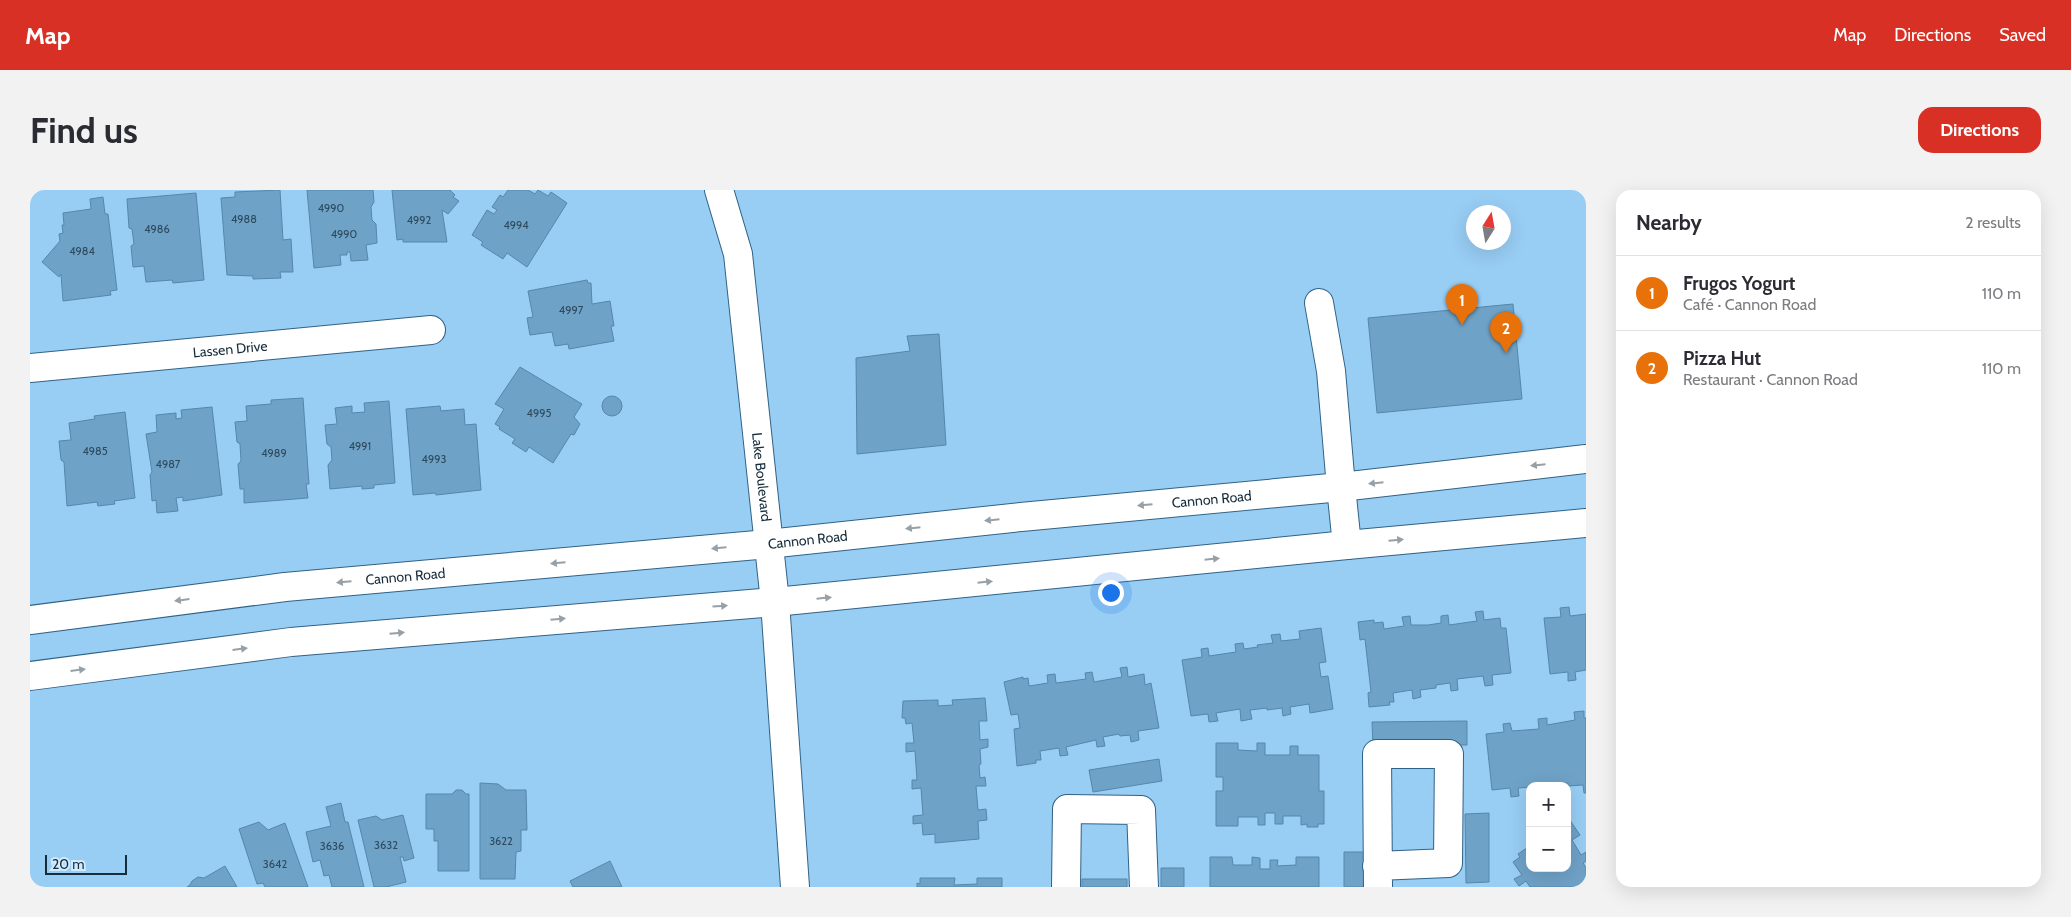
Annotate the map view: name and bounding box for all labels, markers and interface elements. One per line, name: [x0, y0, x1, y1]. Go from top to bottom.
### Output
text: Map: [25, 21, 71, 50]
text: Map: [1833, 24, 1866, 46]
text: Directions: [1894, 24, 1971, 46]
text: Saved: [1999, 24, 2046, 46]
button: Directions: [1918, 107, 2041, 153]
text: Find us: [30, 109, 138, 152]
house number: 4990: [318, 201, 345, 215]
north arrow: [1466, 205, 1511, 250]
text: Nearby: [1636, 210, 1702, 235]
house number: 4988: [231, 212, 257, 226]
house number: 4992: [407, 213, 432, 227]
text: 2 results: [1965, 213, 2021, 232]
house number: 4994: [503, 218, 529, 232]
house number: 4986: [144, 222, 170, 236]
house number: 4990: [331, 227, 358, 241]
house number: 4984: [69, 244, 95, 258]
text: Frugos Yogurt: [1683, 272, 1795, 295]
pin: 1: [1446, 284, 1478, 325]
text: 1: [1649, 284, 1655, 303]
text: 110 m: [1982, 284, 2021, 303]
text: Café · Cannon Road: [1683, 295, 1816, 314]
house number: 4997: [559, 303, 584, 317]
pin: 2: [1490, 312, 1522, 353]
street label: Lassen Drive: [192, 337, 268, 362]
text: Pizza Hut: [1683, 347, 1761, 370]
text: 2: [1648, 359, 1656, 378]
text: 110 m: [1982, 359, 2021, 378]
text: Restaurant · Cannon Road: [1683, 370, 1858, 389]
house number: 4995: [527, 406, 551, 420]
street label: Lake Boulevard: [748, 432, 775, 522]
house number: 4991: [349, 439, 371, 453]
house number: 4985: [82, 444, 108, 458]
house number: 4989: [261, 446, 287, 460]
house number: 4993: [422, 452, 446, 466]
house number: 4987: [156, 457, 181, 471]
one-way arrow: [1529, 461, 1545, 469]
one-way arrow: [1368, 479, 1384, 487]
street label: Cannon Road: [1171, 486, 1252, 512]
one-way arrow: [1136, 501, 1152, 509]
one-way arrow: [983, 516, 999, 524]
one-way arrow: [905, 524, 921, 532]
street label: Cannon Road: [767, 527, 849, 553]
one-way arrow: [1388, 536, 1404, 544]
one-way arrow: [711, 544, 727, 552]
one-way arrow: [1204, 555, 1220, 563]
one-way arrow: [549, 559, 565, 567]
street label: Cannon Road: [365, 564, 446, 589]
one-way arrow: [335, 578, 351, 586]
one-way arrow: [978, 578, 994, 586]
your location: [1098, 580, 1124, 606]
one-way arrow: [816, 594, 832, 602]
one-way arrow: [174, 596, 190, 604]
one-way arrow: [713, 602, 729, 610]
one-way arrow: [551, 615, 567, 623]
one-way arrow: [389, 629, 405, 637]
one-way arrow: [232, 645, 248, 653]
one-way arrow: [71, 666, 87, 674]
map controls: [1526, 782, 1571, 872]
button: +: [1526, 782, 1571, 827]
button: −: [1526, 827, 1571, 872]
house number: 3622: [489, 834, 513, 848]
house number: 3632: [374, 838, 398, 852]
house number: 3636: [320, 839, 344, 853]
scale bar: [45, 852, 128, 875]
text: 20 m: [52, 855, 85, 873]
house number: 3642: [263, 857, 287, 871]

